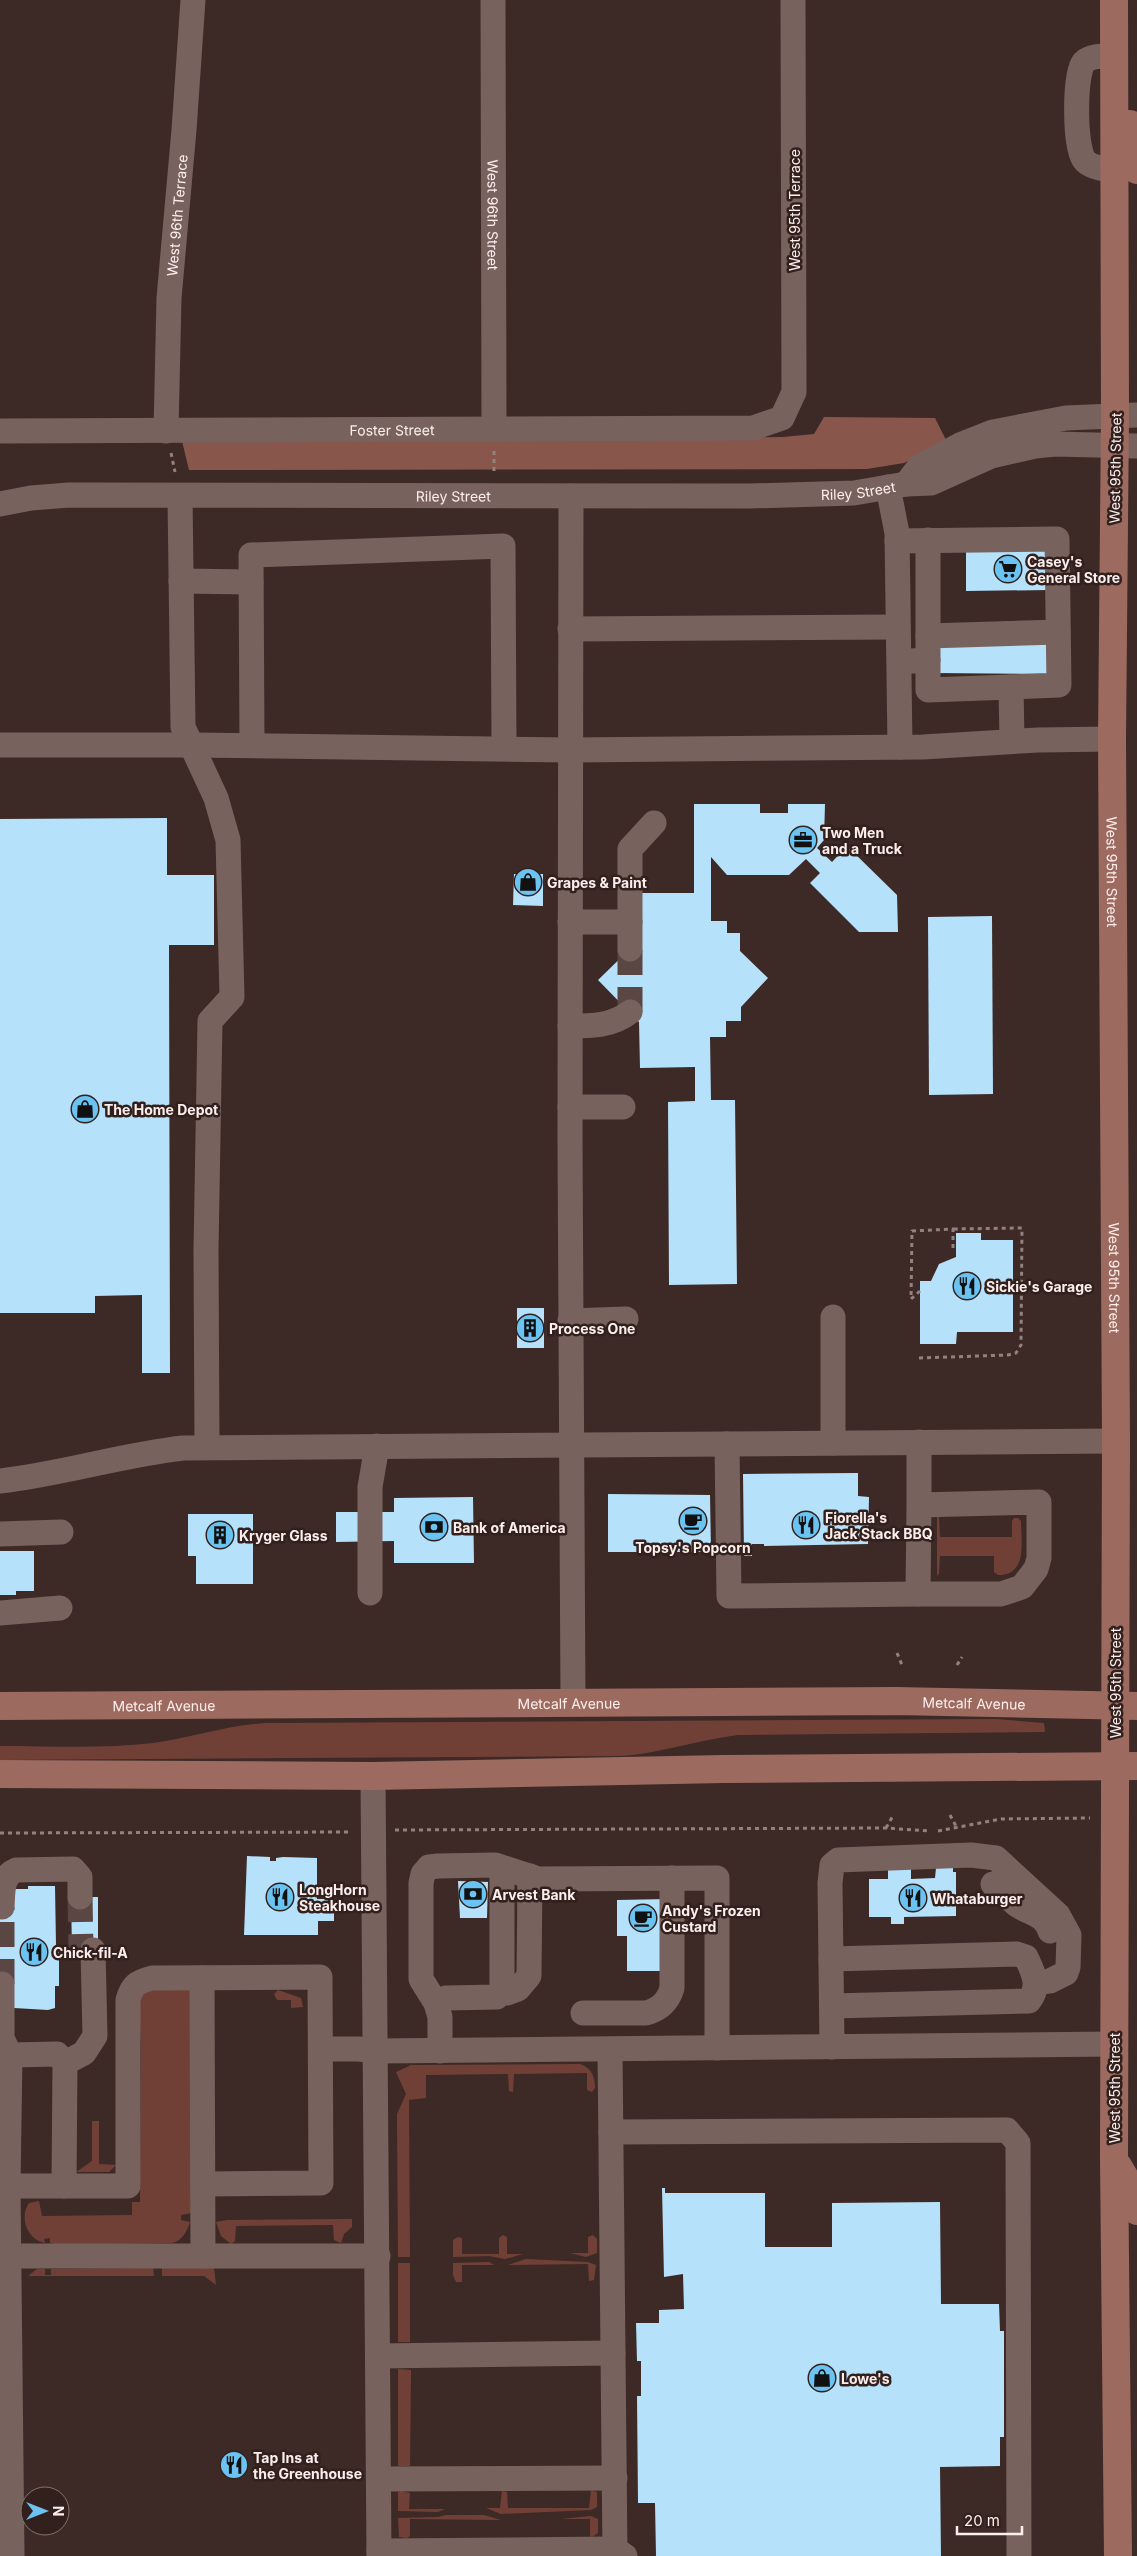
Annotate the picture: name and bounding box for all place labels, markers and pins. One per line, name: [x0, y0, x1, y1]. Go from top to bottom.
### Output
place label: Casey's General Store: [1027, 553, 1120, 586]
supermarket icon: Casey's General Store: [993, 554, 1023, 584]
place label: Two Men and a Truck: [822, 824, 903, 857]
office icon: Two Men and a Truck: [788, 825, 818, 855]
shop icon: Grapes & Paint: [513, 867, 543, 897]
place label: Grapes & Paint: [547, 874, 647, 891]
shop icon: The Home Depot: [70, 1094, 100, 1124]
place label: The Home Depot: [104, 1101, 218, 1118]
restaurant icon: Sickie's Garage: [952, 1271, 982, 1301]
place label: Sickie's Garage: [986, 1278, 1092, 1295]
building icon: Process One: [515, 1313, 545, 1343]
place label: Process One: [549, 1320, 635, 1337]
cafe icon: Topsy's Popcorn: [678, 1506, 708, 1536]
place label: Fiorella's Jack Stack BBQ: [825, 1509, 933, 1542]
restaurant icon: Fiorella's Jack Stack BBQ: [791, 1510, 821, 1540]
bank icon: Bank of America: [419, 1512, 449, 1542]
place label: Bank of America: [453, 1519, 566, 1536]
building icon: Kryger Glass: [205, 1520, 235, 1550]
place label: Kryger Glass: [239, 1527, 328, 1544]
place label: Topsy's Popcorn: [635, 1539, 751, 1556]
bank icon: Arvest Bank: [458, 1879, 488, 1909]
place label: LongHorn Steakhouse: [299, 1881, 380, 1914]
restaurant icon: LongHorn Steakhouse: [265, 1882, 295, 1912]
restaurant icon: Whataburger: [898, 1883, 928, 1913]
place label: Arvest Bank: [492, 1886, 576, 1903]
place label: Whataburger: [932, 1890, 1023, 1907]
place label: Andy's Frozen Custard: [662, 1902, 761, 1935]
cafe icon: Andy's Frozen Custard: [628, 1903, 658, 1933]
restaurant icon: Chick-fil-A: [19, 1937, 49, 1967]
place label: Chick-fil-A: [53, 1944, 128, 1961]
shop icon: Lowe's: [807, 2363, 837, 2393]
place label: Lowe's: [841, 2370, 890, 2387]
place label: Tap Ins at the Greenhouse: [253, 2449, 362, 2482]
restaurant icon: Tap Ins at the Greenhouse: [219, 2450, 249, 2480]

